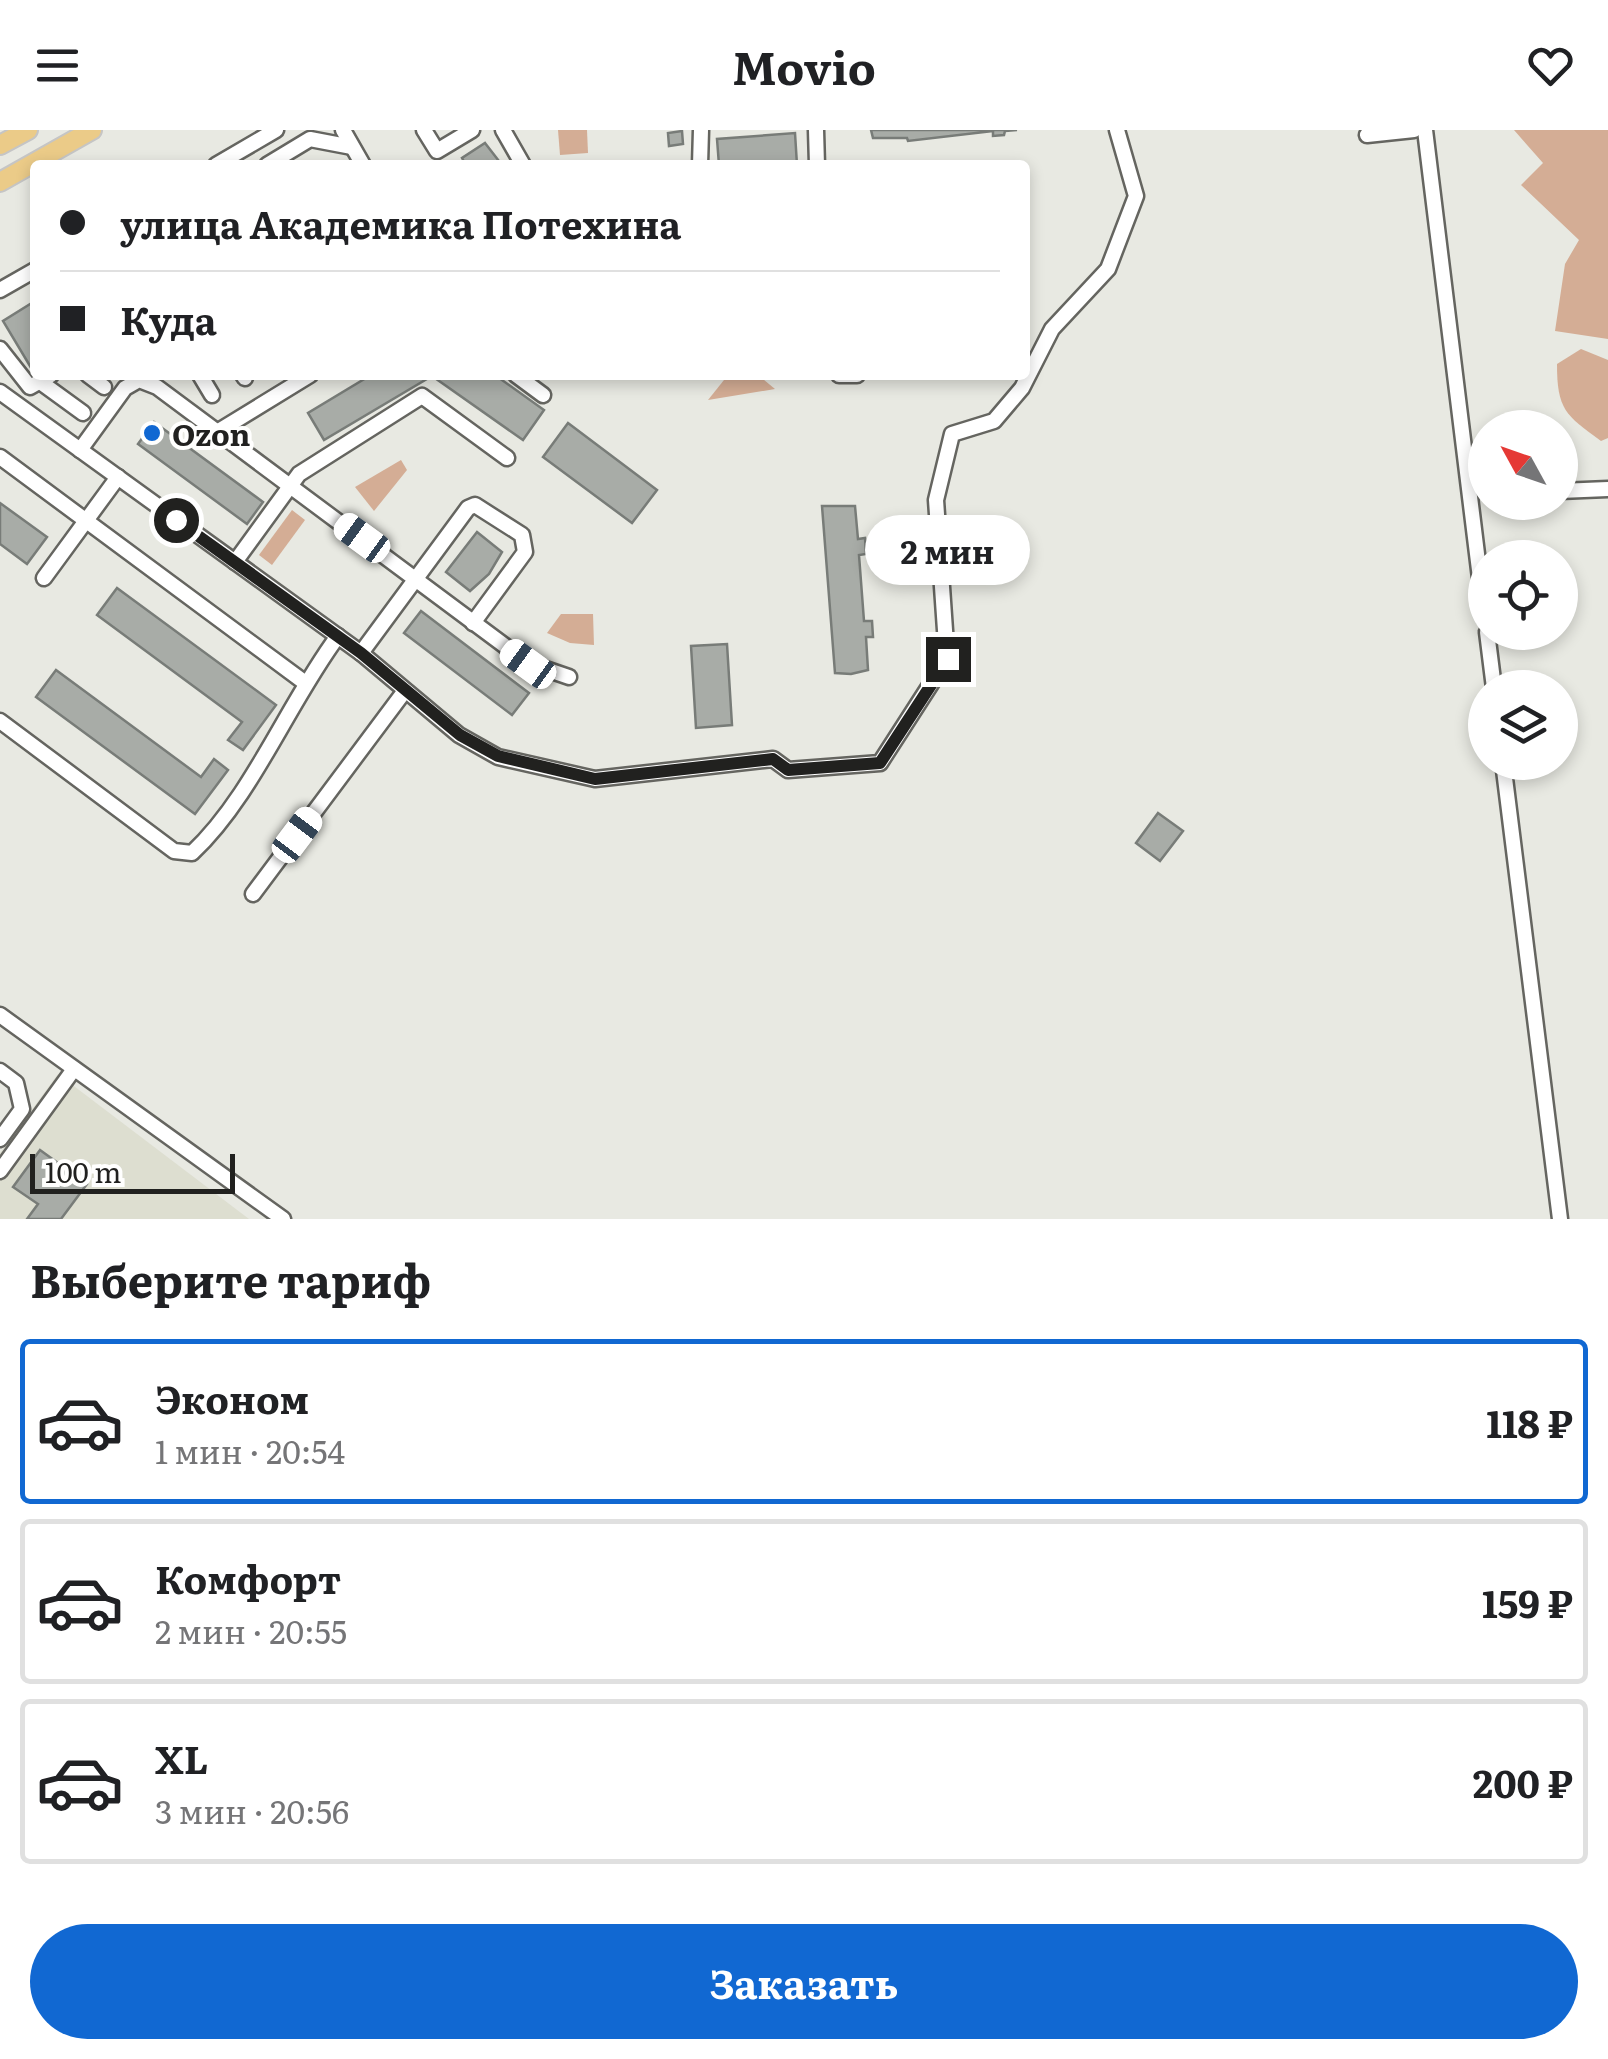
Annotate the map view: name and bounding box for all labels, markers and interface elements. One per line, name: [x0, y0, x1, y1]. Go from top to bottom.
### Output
text: Movio: [732, 32, 876, 99]
icon: menu: [30, 38, 85, 93]
icon: heart: [1523, 38, 1578, 93]
text: улица Академика Потехина: [120, 194, 681, 251]
text: Куда: [120, 290, 217, 347]
north arrow: [1468, 410, 1578, 520]
map controls: [1468, 410, 1578, 780]
place label: Ozon: [172, 411, 250, 455]
marker: Ozon: [141, 422, 163, 444]
route start: [154, 498, 199, 543]
car: [329, 508, 395, 568]
callout: 2 мин: [866, 514, 1030, 584]
text: 2 мин: [901, 526, 994, 574]
button: locate: [1468, 540, 1578, 650]
car: [495, 634, 561, 694]
route end: [926, 637, 971, 682]
button: layers: [1468, 670, 1578, 780]
car: [267, 802, 327, 868]
scale bar: [30, 1149, 235, 1194]
text: 100 m: [45, 1150, 122, 1192]
text: Выберите тариф: [30, 1245, 431, 1312]
text: Эконом: [155, 1369, 309, 1426]
icon: car: [35, 1377, 125, 1467]
text: 118 ₽: [1486, 1393, 1573, 1450]
text: 1 мин · 20:54: [155, 1426, 345, 1474]
text: Комфорт: [155, 1549, 341, 1606]
icon: car: [35, 1557, 125, 1647]
text: 159 ₽: [1482, 1573, 1573, 1630]
text: 2 мин · 20:55: [155, 1606, 347, 1654]
text: XL: [155, 1729, 208, 1786]
icon: car: [35, 1737, 125, 1827]
text: 200 ₽: [1473, 1753, 1573, 1810]
text: 3 мин · 20:56: [155, 1786, 349, 1834]
button: Заказать: [30, 1924, 1578, 2039]

